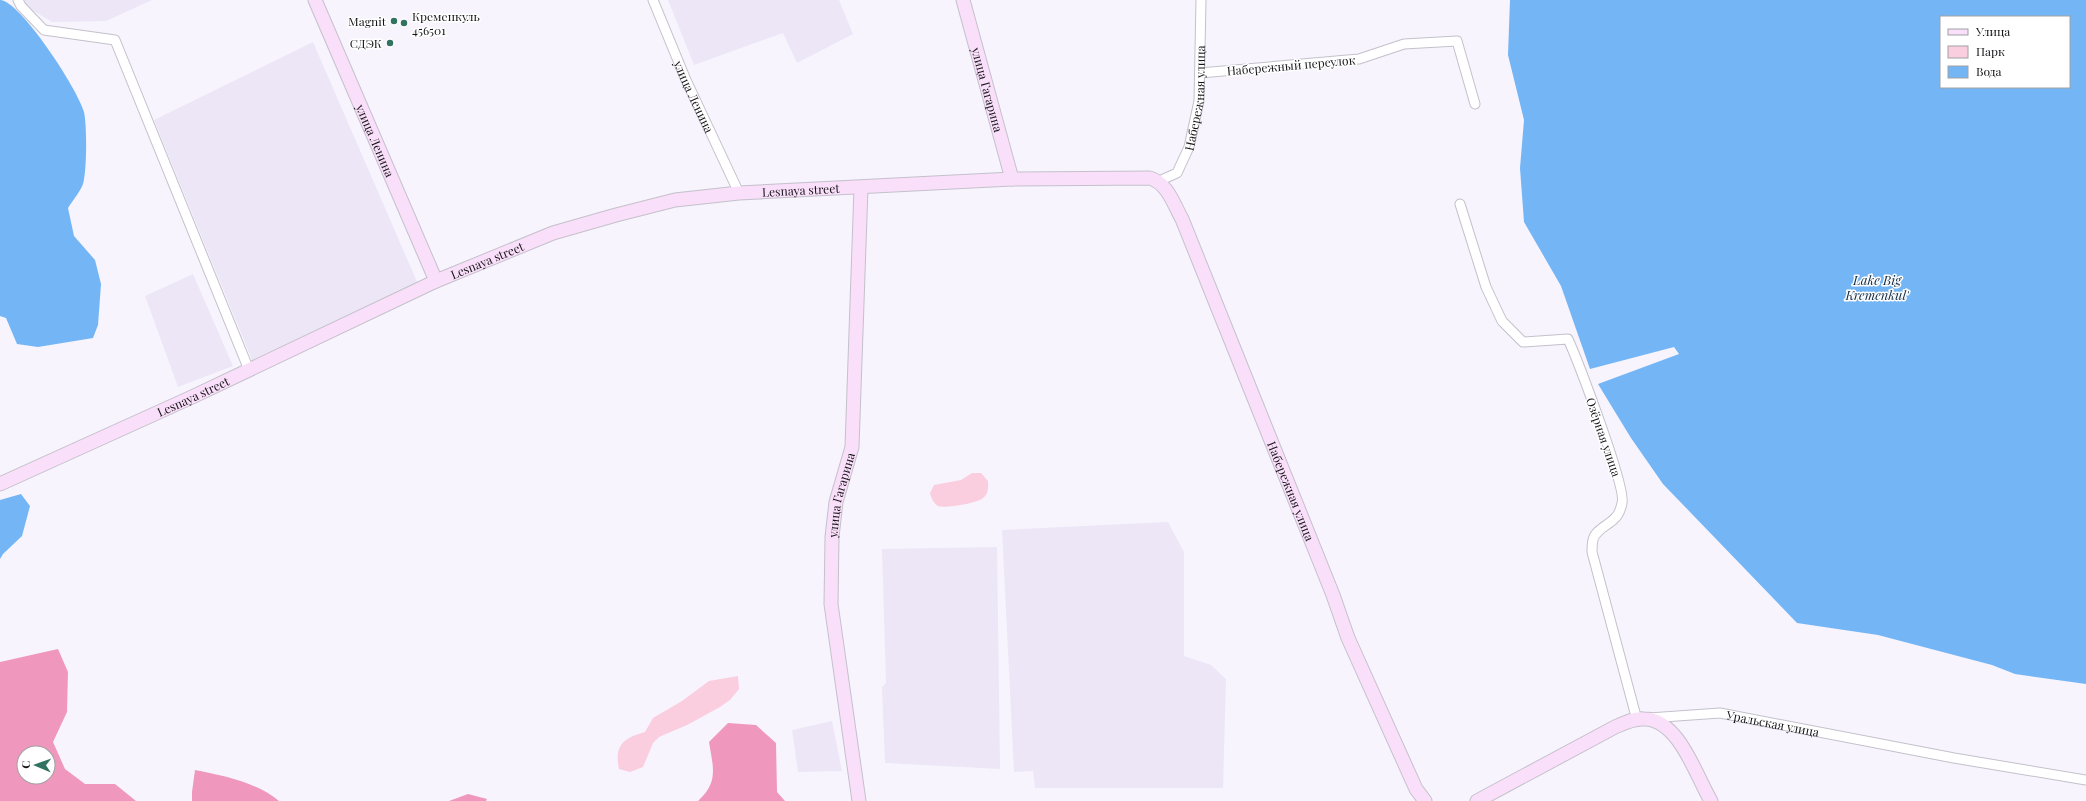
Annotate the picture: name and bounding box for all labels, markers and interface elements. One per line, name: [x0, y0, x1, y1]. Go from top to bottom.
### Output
place label: Кременкуль 456501: [412, 8, 480, 38]
place label: Magnit: [348, 13, 387, 29]
marker: Magnit: [389, 16, 399, 26]
legend: [1940, 16, 2070, 88]
marker: Кременкуль 456501: [399, 18, 409, 28]
text: Улица: [1975, 23, 2010, 39]
place label: СДЭК: [350, 35, 382, 51]
marker: СДЭК: [385, 38, 395, 48]
text: Парк: [1976, 43, 2005, 59]
street label: улица Гагарина: [968, 45, 1007, 134]
street label: Набережная улица: [1180, 45, 1208, 152]
street label: Набережный переулок: [1226, 51, 1356, 79]
street label: улица Ленина: [670, 57, 718, 135]
text: Вода: [1976, 63, 2002, 79]
street label: улица Ленина: [352, 101, 398, 179]
street label: Lesnaya street: [762, 180, 841, 200]
street label: Lesnaya street: [448, 238, 527, 282]
water label: Lake Big Kremenkul': [1845, 271, 1910, 303]
street label: Lesnaya street: [154, 372, 232, 420]
street label: Озёрная улица: [1583, 395, 1625, 479]
street label: Набережная улица: [1264, 439, 1318, 543]
street label: улица Гагарина: [824, 451, 858, 539]
street label: Уральская улица: [1724, 706, 1821, 740]
north arrow: [16, 745, 56, 785]
text: С: [18, 760, 33, 769]

